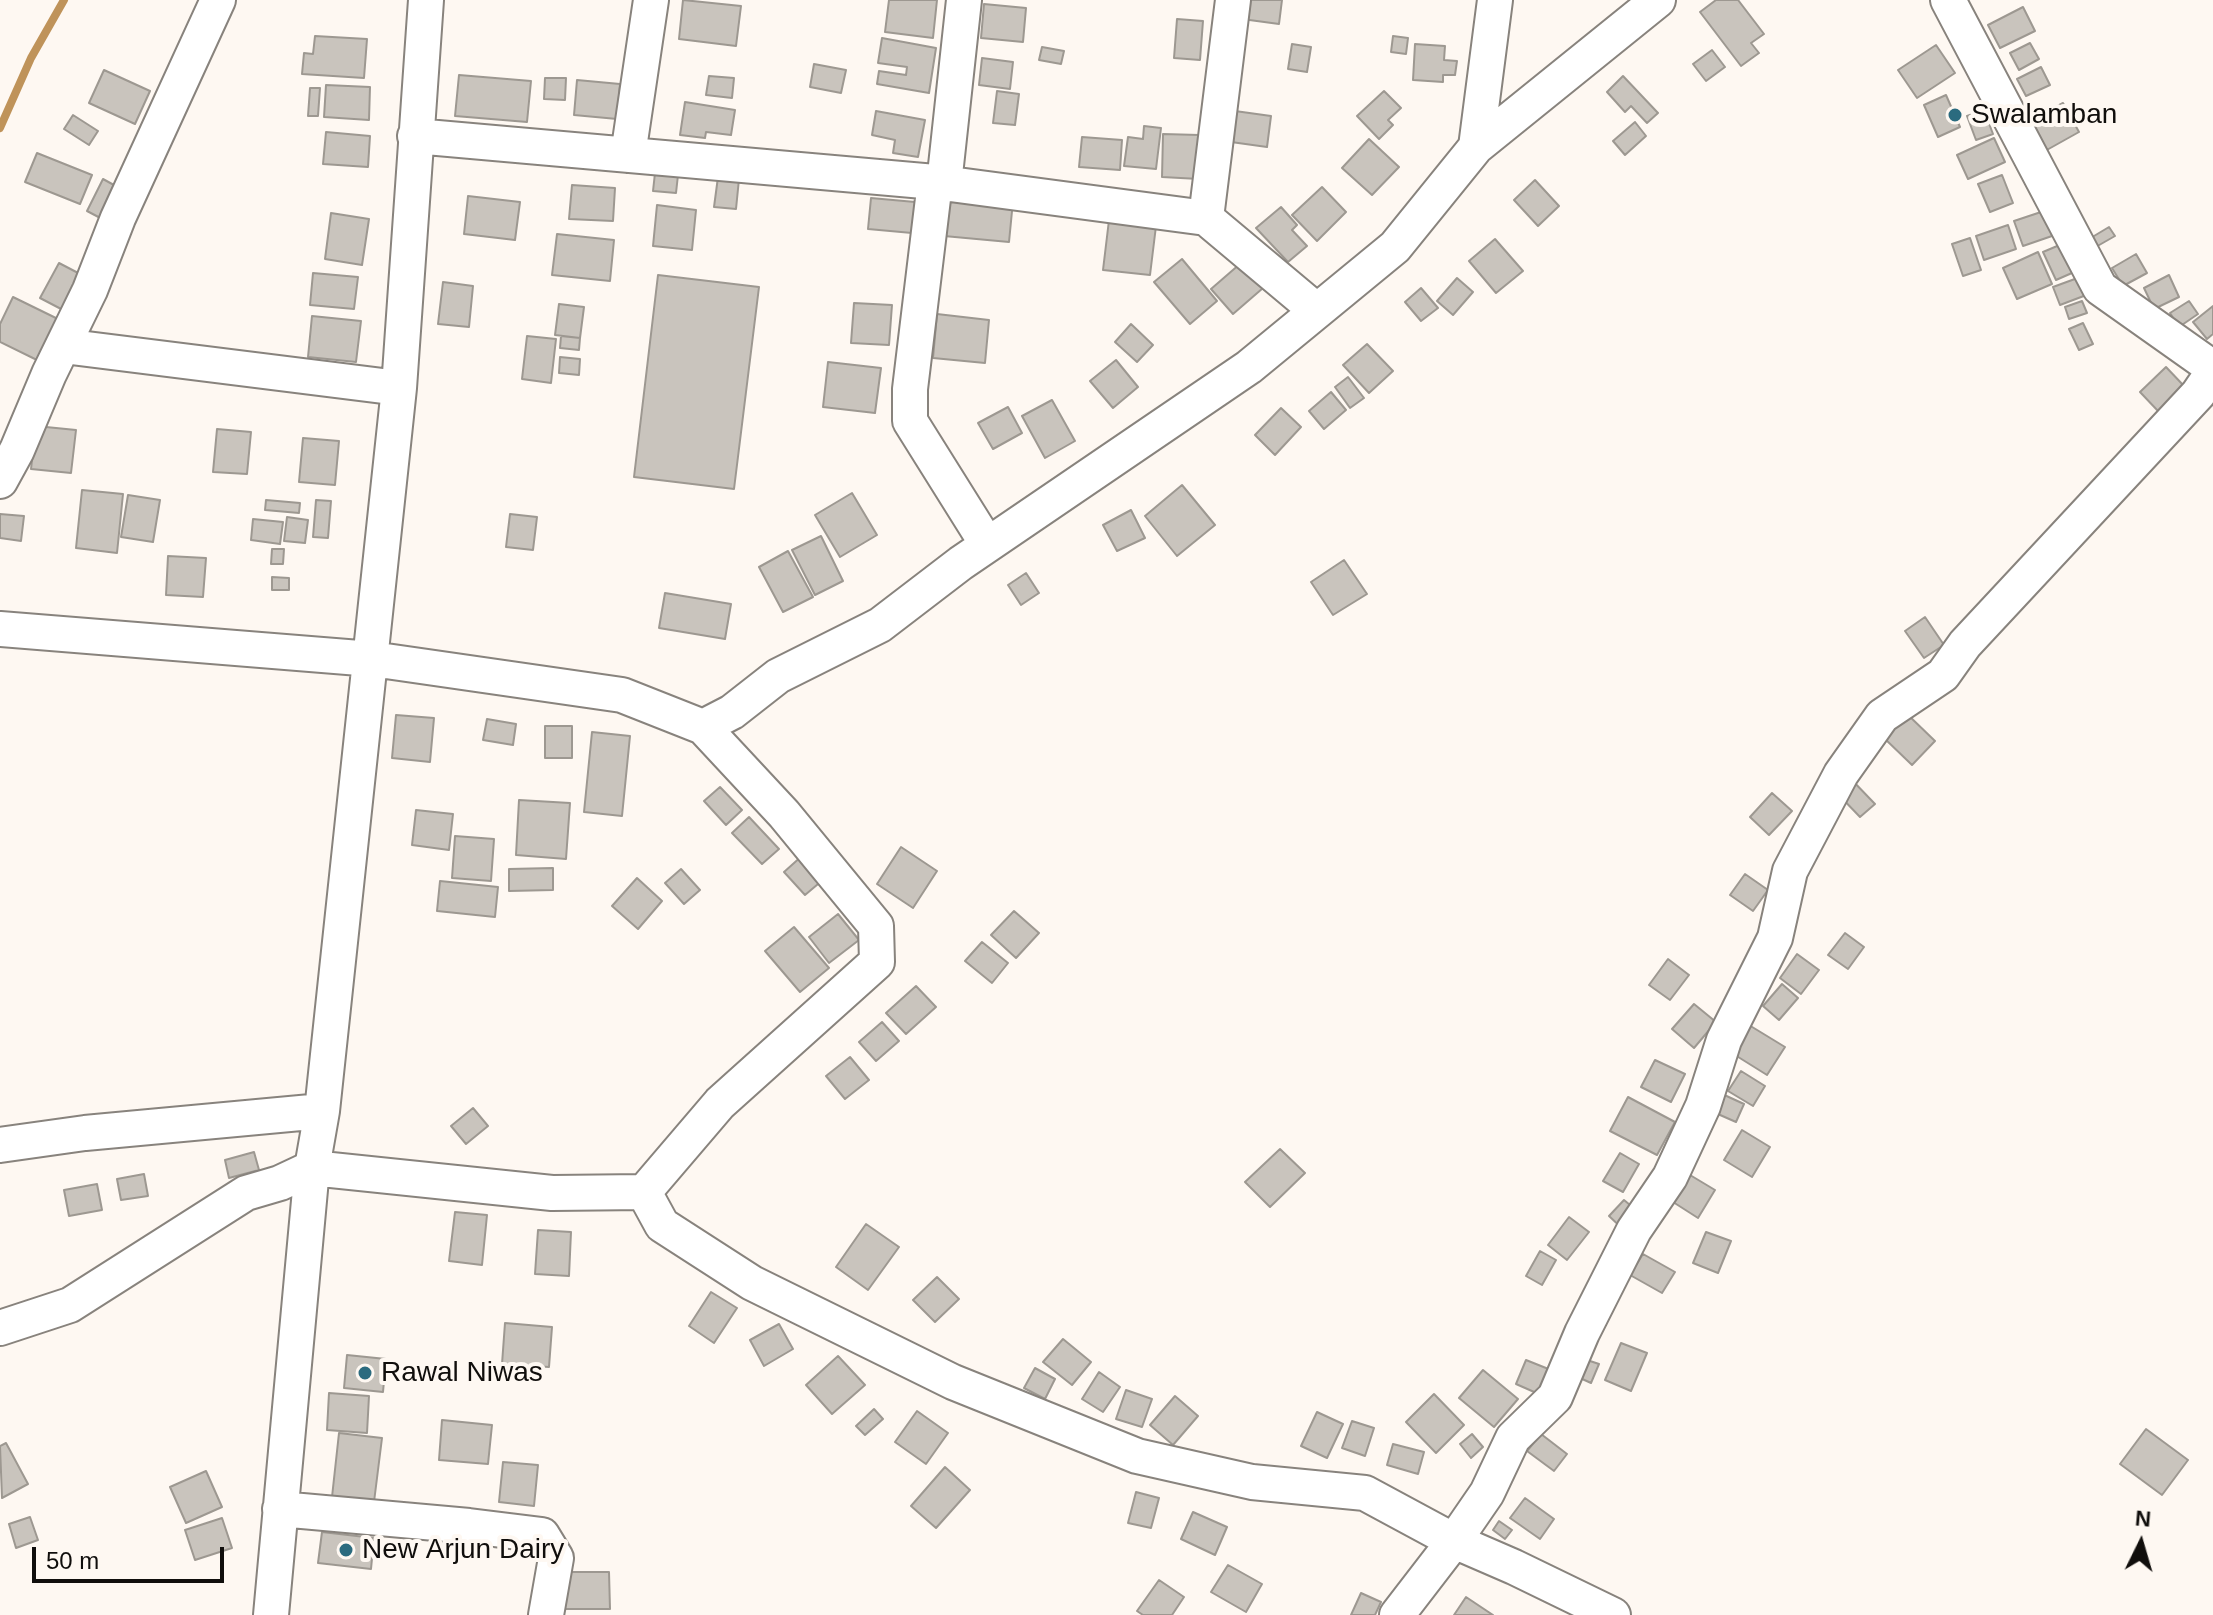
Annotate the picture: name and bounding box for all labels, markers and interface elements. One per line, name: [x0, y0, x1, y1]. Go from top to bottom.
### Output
place label: Swalamban: [1971, 98, 2117, 132]
marker: Swalamban: [1946, 106, 1964, 124]
place label: Rawal Niwas: [381, 1356, 543, 1390]
marker: Rawal Niwas: [356, 1364, 374, 1382]
north arrow: [2101, 1503, 2181, 1583]
text: N: [2134, 1505, 2152, 1532]
scale bar: [36, 1531, 228, 1581]
place label: New Arjun Dairy: [362, 1533, 564, 1567]
marker: New Arjun Dairy: [337, 1541, 355, 1559]
text: 50 m: [46, 1547, 99, 1574]

